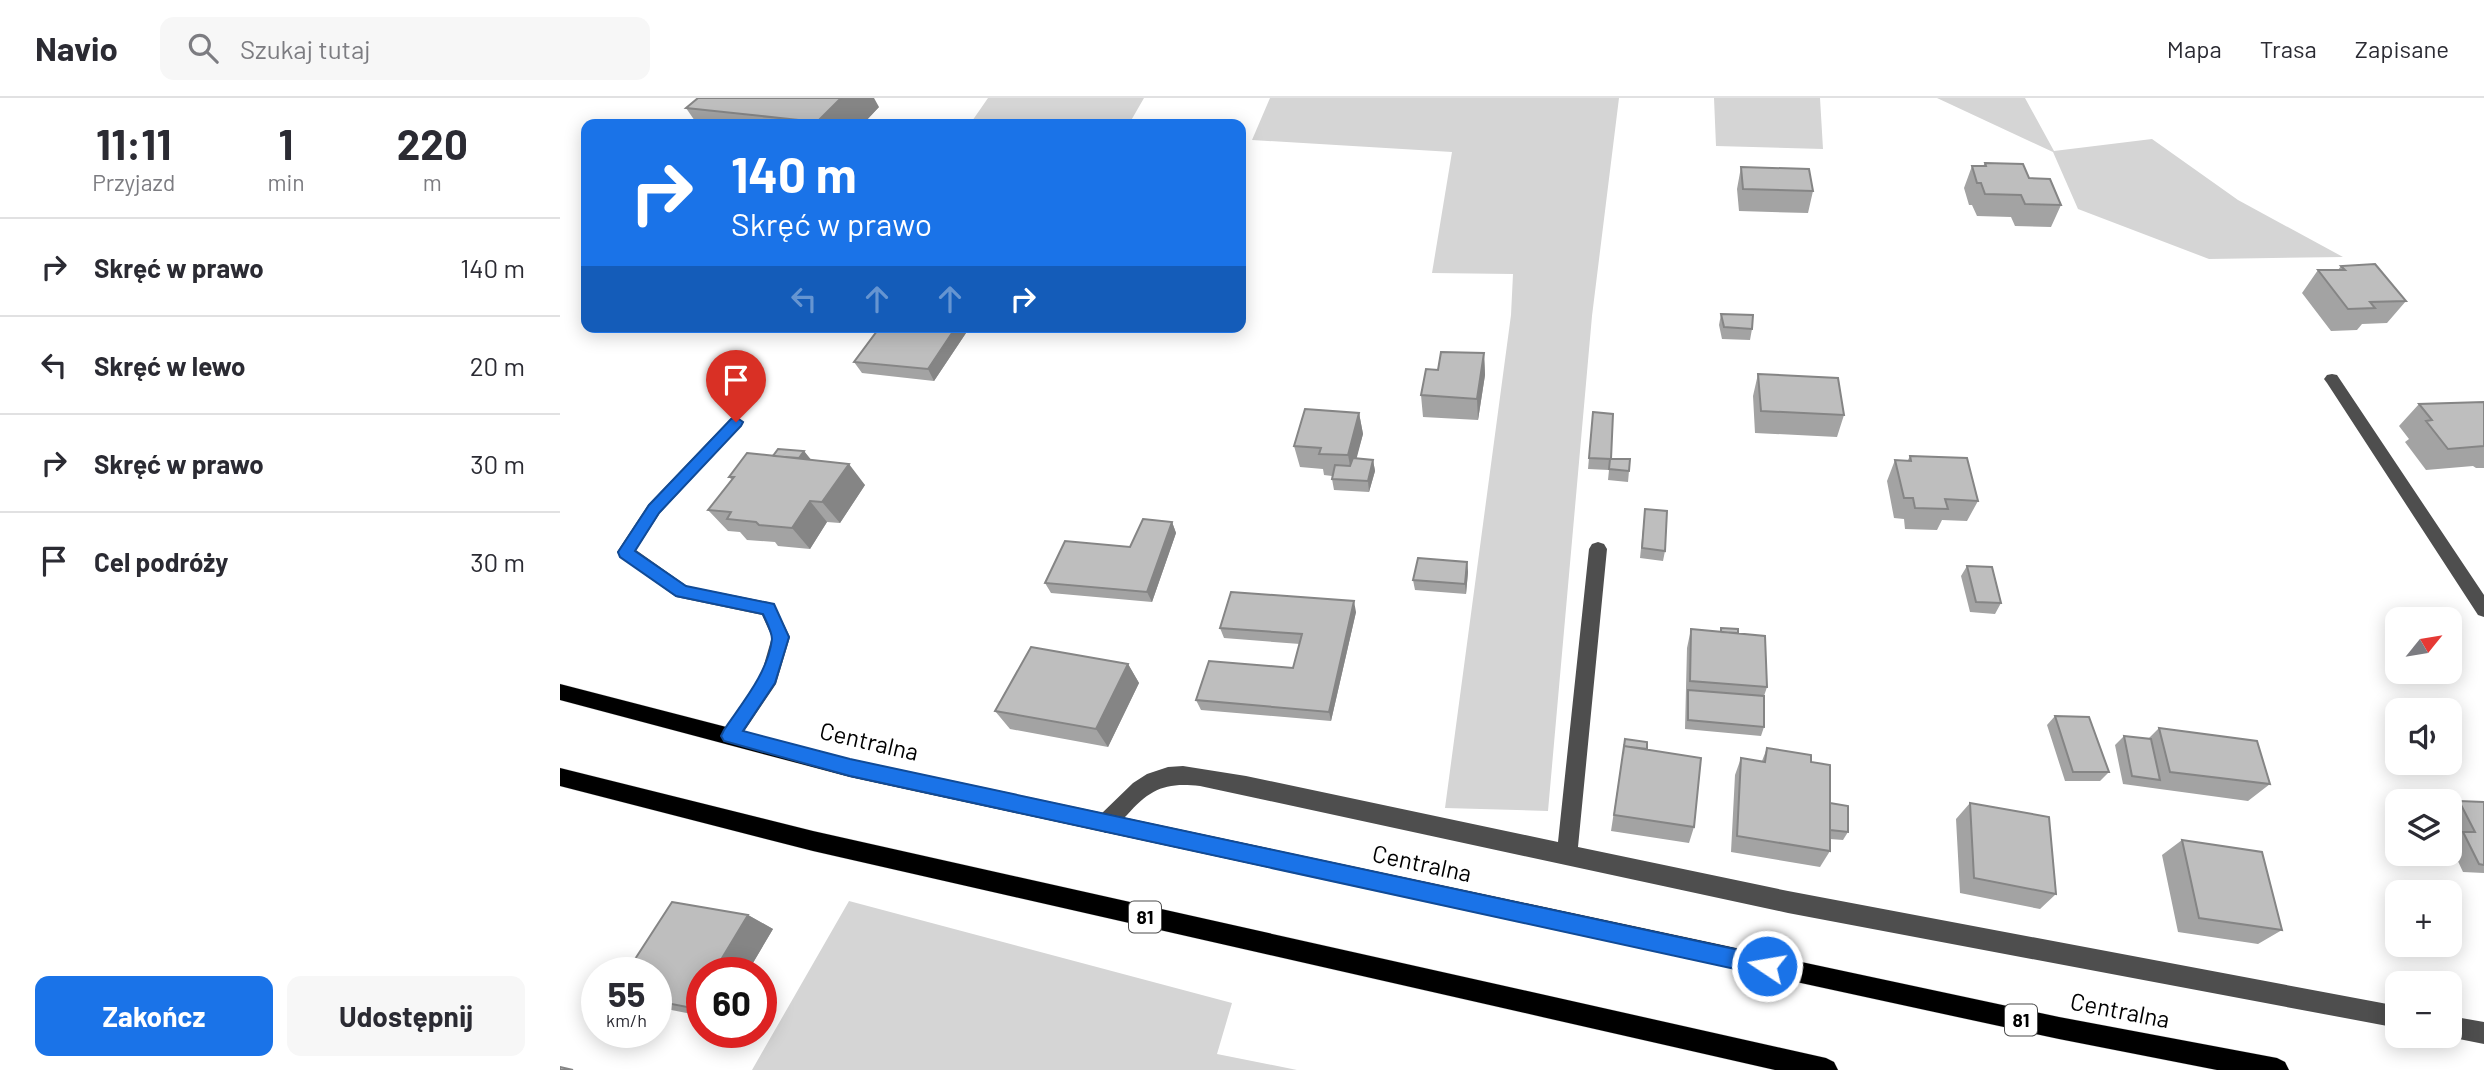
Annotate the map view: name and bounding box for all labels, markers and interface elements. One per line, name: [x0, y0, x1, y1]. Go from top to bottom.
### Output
search box: [160, 17, 650, 80]
text: Navio: [35, 28, 118, 68]
icon: search: [184, 29, 222, 67]
text: Szukaj tutaj: [240, 33, 371, 64]
text: Mapa: [2167, 34, 2222, 63]
text: Trasa: [2260, 34, 2317, 63]
text: Zapisane: [2355, 34, 2449, 63]
text: 11:11: [96, 118, 171, 168]
text: 1: [279, 118, 293, 168]
text: 220: [397, 118, 468, 168]
text: 140 m: [731, 144, 857, 203]
icon: right: [616, 147, 707, 238]
text: Przyjazd: [92, 168, 175, 196]
text: min: [267, 168, 305, 196]
text: m: [423, 168, 442, 196]
text: Skręć w prawo: [731, 204, 932, 242]
icon: right: [35, 248, 73, 286]
text: Skręć w prawo: [94, 252, 264, 283]
text: 140 m: [460, 252, 525, 283]
icon: left: [785, 280, 823, 318]
icon: ahead: [858, 280, 896, 318]
icon: ahead: [931, 280, 969, 318]
icon: right: [1004, 280, 1042, 318]
icon: left: [35, 346, 73, 384]
text: Skręć w lewo: [94, 350, 246, 381]
text: 20 m: [470, 350, 525, 381]
pin: [706, 350, 766, 422]
icon: arrive: [717, 361, 755, 399]
icon: right: [35, 444, 73, 482]
text: Skręć w prawo: [94, 448, 264, 479]
text: 30 m: [470, 448, 525, 479]
icon: arrive: [35, 542, 73, 580]
text: Cel podróży: [94, 546, 228, 577]
text: 30 m: [470, 546, 525, 577]
north arrow: [2385, 607, 2462, 684]
map controls: [2385, 607, 2462, 1048]
button: sound: [2385, 698, 2462, 775]
street label: Centralna: [817, 715, 922, 766]
button: layers: [2385, 789, 2462, 866]
street label: Centralna: [1370, 838, 1475, 887]
button: +: [2385, 880, 2462, 957]
road number: 81: [1129, 902, 1161, 932]
position arrow: [1730, 929, 1804, 1003]
speed limit sign: 60: [686, 957, 777, 1048]
button: −: [2385, 971, 2462, 1048]
text: 55: [608, 972, 645, 1014]
button: Zakończ: [35, 976, 273, 1056]
button: Udostępnij: [287, 976, 525, 1056]
street label: Centralna: [2068, 986, 2172, 1033]
road number: 81: [2005, 1004, 2037, 1036]
text: km/h: [606, 1009, 647, 1031]

